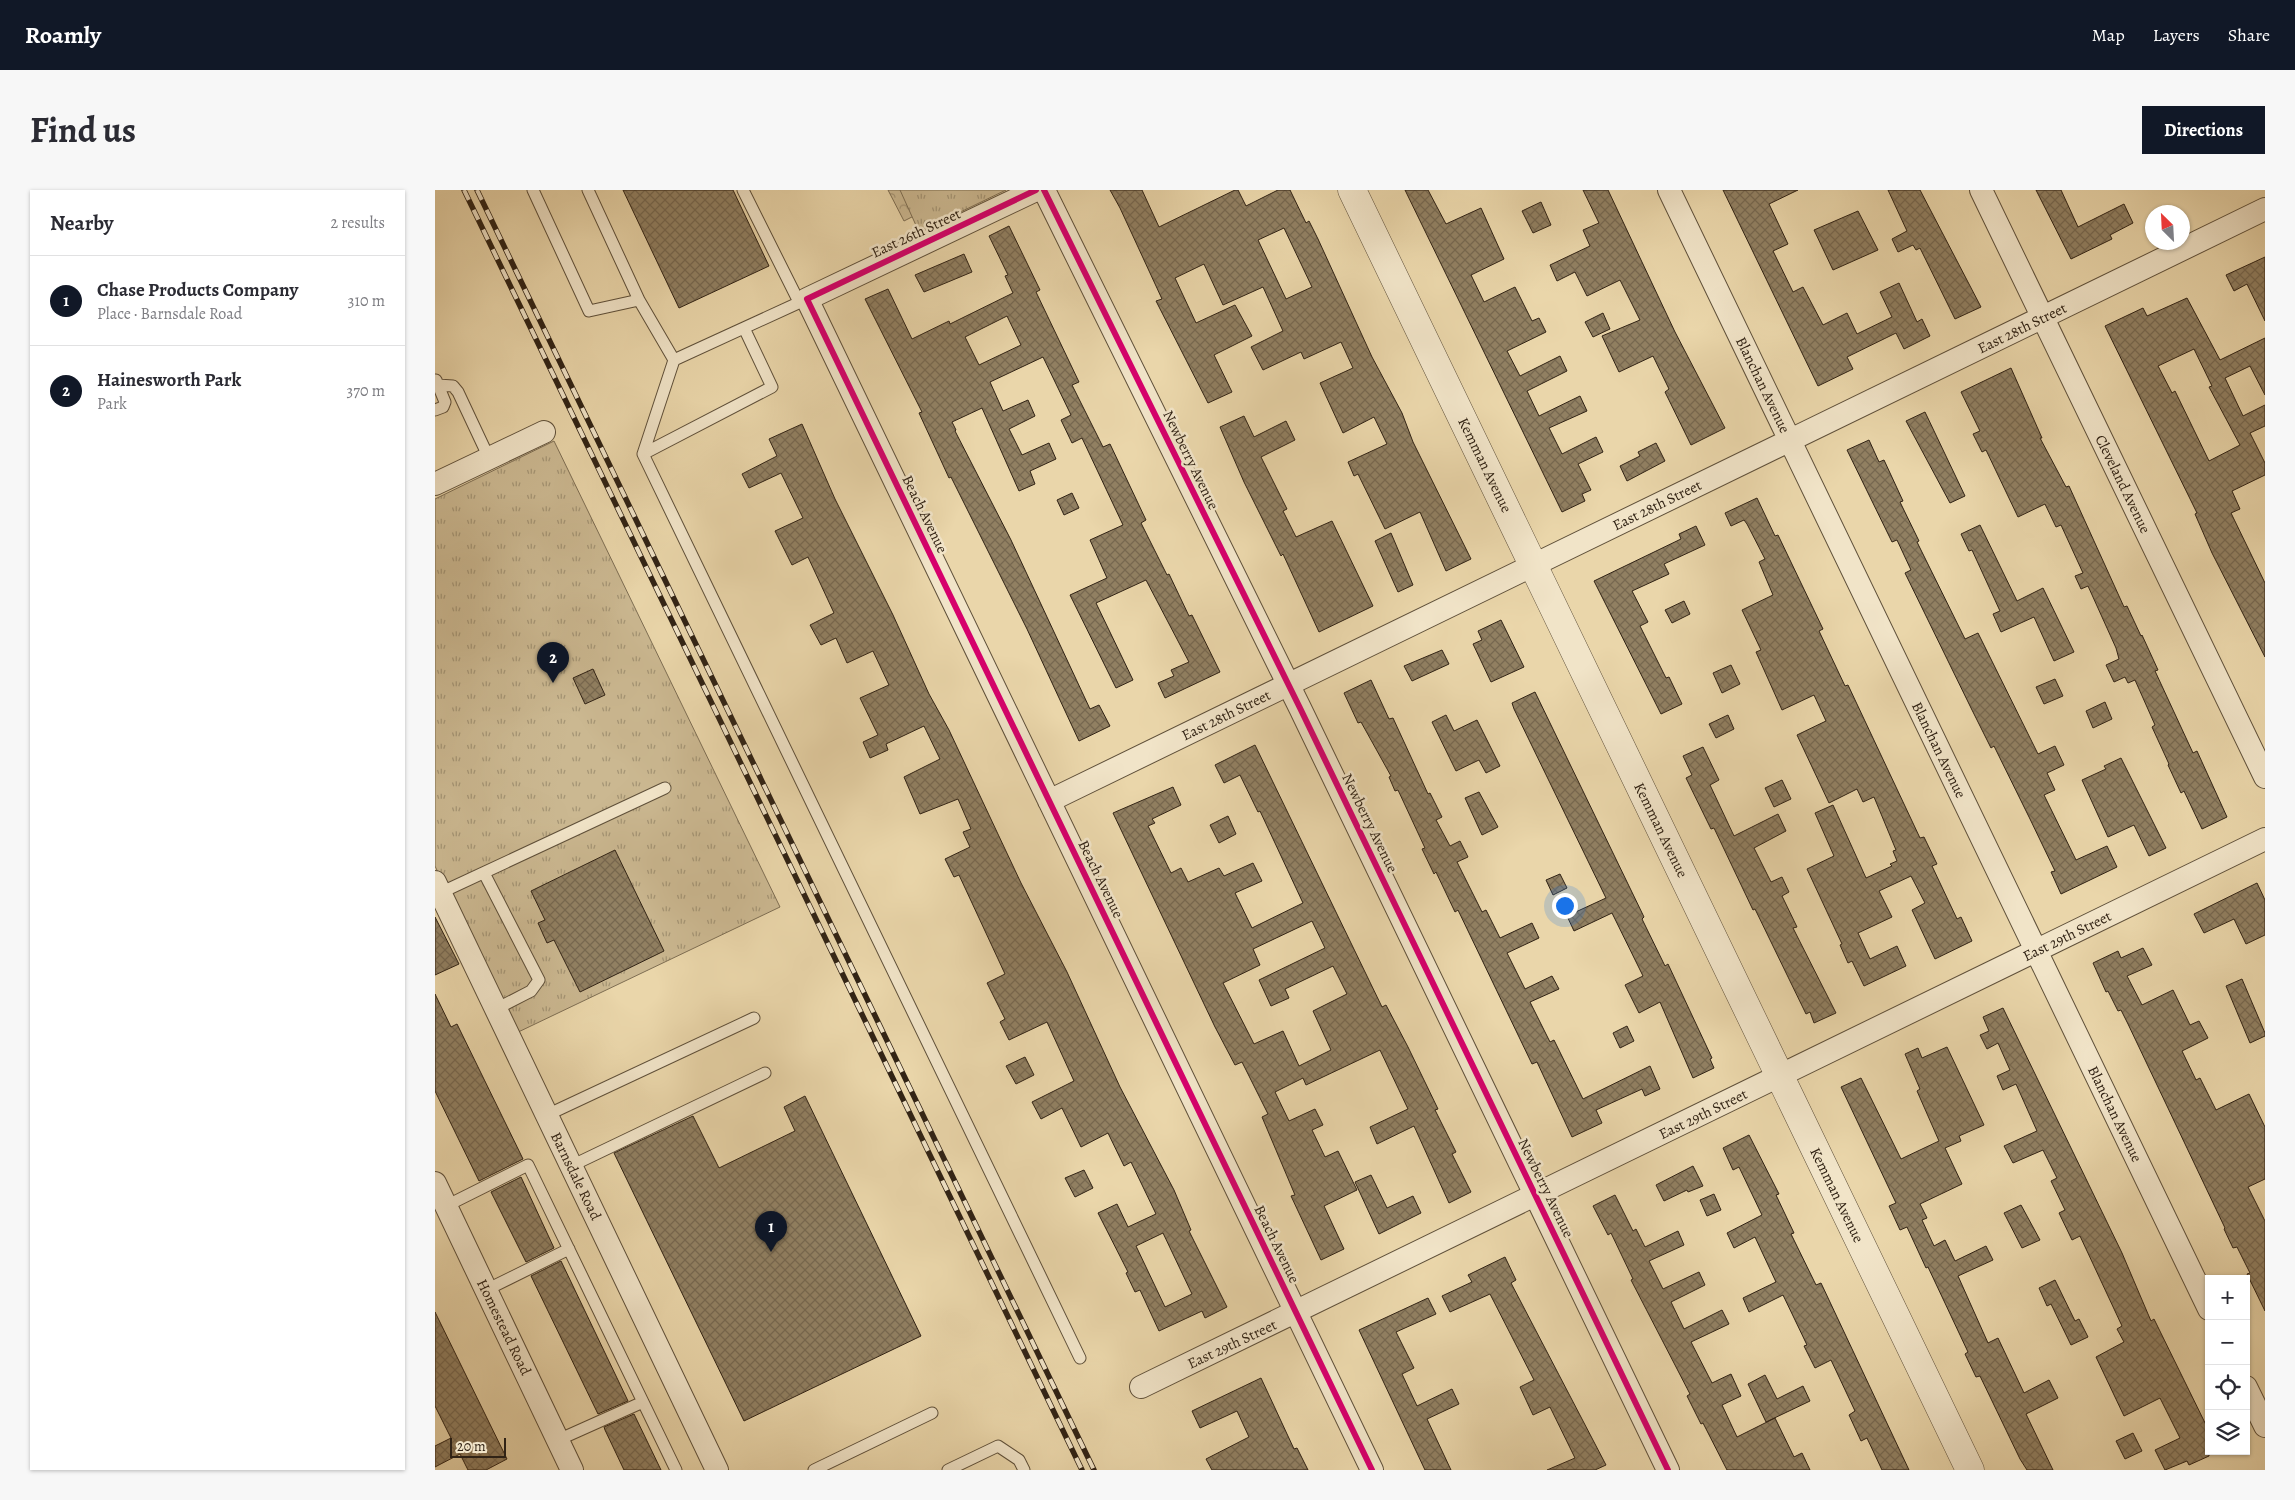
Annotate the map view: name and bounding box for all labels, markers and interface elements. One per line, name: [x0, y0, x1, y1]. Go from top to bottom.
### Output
text: Roamly: [25, 19, 101, 51]
text: Map: [2092, 23, 2125, 47]
text: Layers: [2153, 23, 2200, 47]
text: Share: [2228, 23, 2270, 47]
text: Find us: [30, 106, 136, 154]
button: Directions: [2142, 106, 2265, 154]
street label: East 26th Street: [868, 204, 964, 262]
north arrow: [2145, 205, 2190, 250]
text: Nearby: [50, 209, 113, 237]
text: 2 results: [330, 212, 385, 234]
text: Chase Products Company: [97, 277, 298, 303]
text: 1: [63, 290, 69, 312]
text: 310 m: [348, 290, 385, 312]
street label: East 28th Street: [1974, 298, 2070, 358]
text: Place · Barnsdale Road: [97, 303, 242, 325]
street label: Blanchan Avenue: [1731, 333, 1795, 437]
text: Hainesworth Park: [97, 367, 241, 393]
text: 2: [62, 380, 70, 402]
text: 370 m: [347, 380, 385, 402]
text: Park: [97, 393, 127, 415]
street label: Newberry Avenue: [1158, 407, 1224, 513]
street label: Kemman Avenue: [1453, 414, 1517, 516]
street label: Cleveland Avenue: [2090, 431, 2156, 537]
street label: Beach Avenue: [897, 472, 953, 557]
street label: East 28th Street: [1609, 475, 1705, 535]
pin: 2: [537, 642, 569, 683]
street label: East 28th Street: [1178, 685, 1274, 745]
street label: Blanchan Avenue: [1907, 698, 1971, 802]
street label: Newberry Avenue: [1337, 770, 1403, 876]
street label: Kemman Avenue: [1629, 779, 1693, 881]
street label: Beach Avenue: [1073, 837, 1129, 922]
your location: [1552, 893, 1578, 919]
street label: East 29th Street: [2019, 906, 2115, 966]
street label: Blanchan Avenue: [2083, 1062, 2147, 1166]
street label: East 29th Street: [1655, 1084, 1751, 1144]
street label: Barnsdale Road: [546, 1129, 606, 1224]
street label: Newberry Avenue: [1513, 1135, 1579, 1241]
street label: Kemman Avenue: [1805, 1144, 1869, 1246]
street label: Beach Avenue: [1249, 1202, 1305, 1287]
pin: 1: [755, 1211, 787, 1252]
map controls: [2205, 1275, 2250, 1455]
button: +: [2205, 1275, 2250, 1320]
street label: Homestead Road: [472, 1276, 536, 1379]
street label: East 29th Street: [1184, 1315, 1280, 1373]
button: −: [2205, 1320, 2250, 1365]
button: locate: [2205, 1365, 2250, 1410]
button: layers: [2205, 1410, 2250, 1455]
scale bar: [450, 1435, 506, 1458]
text: 20 m: [457, 1437, 486, 1456]

